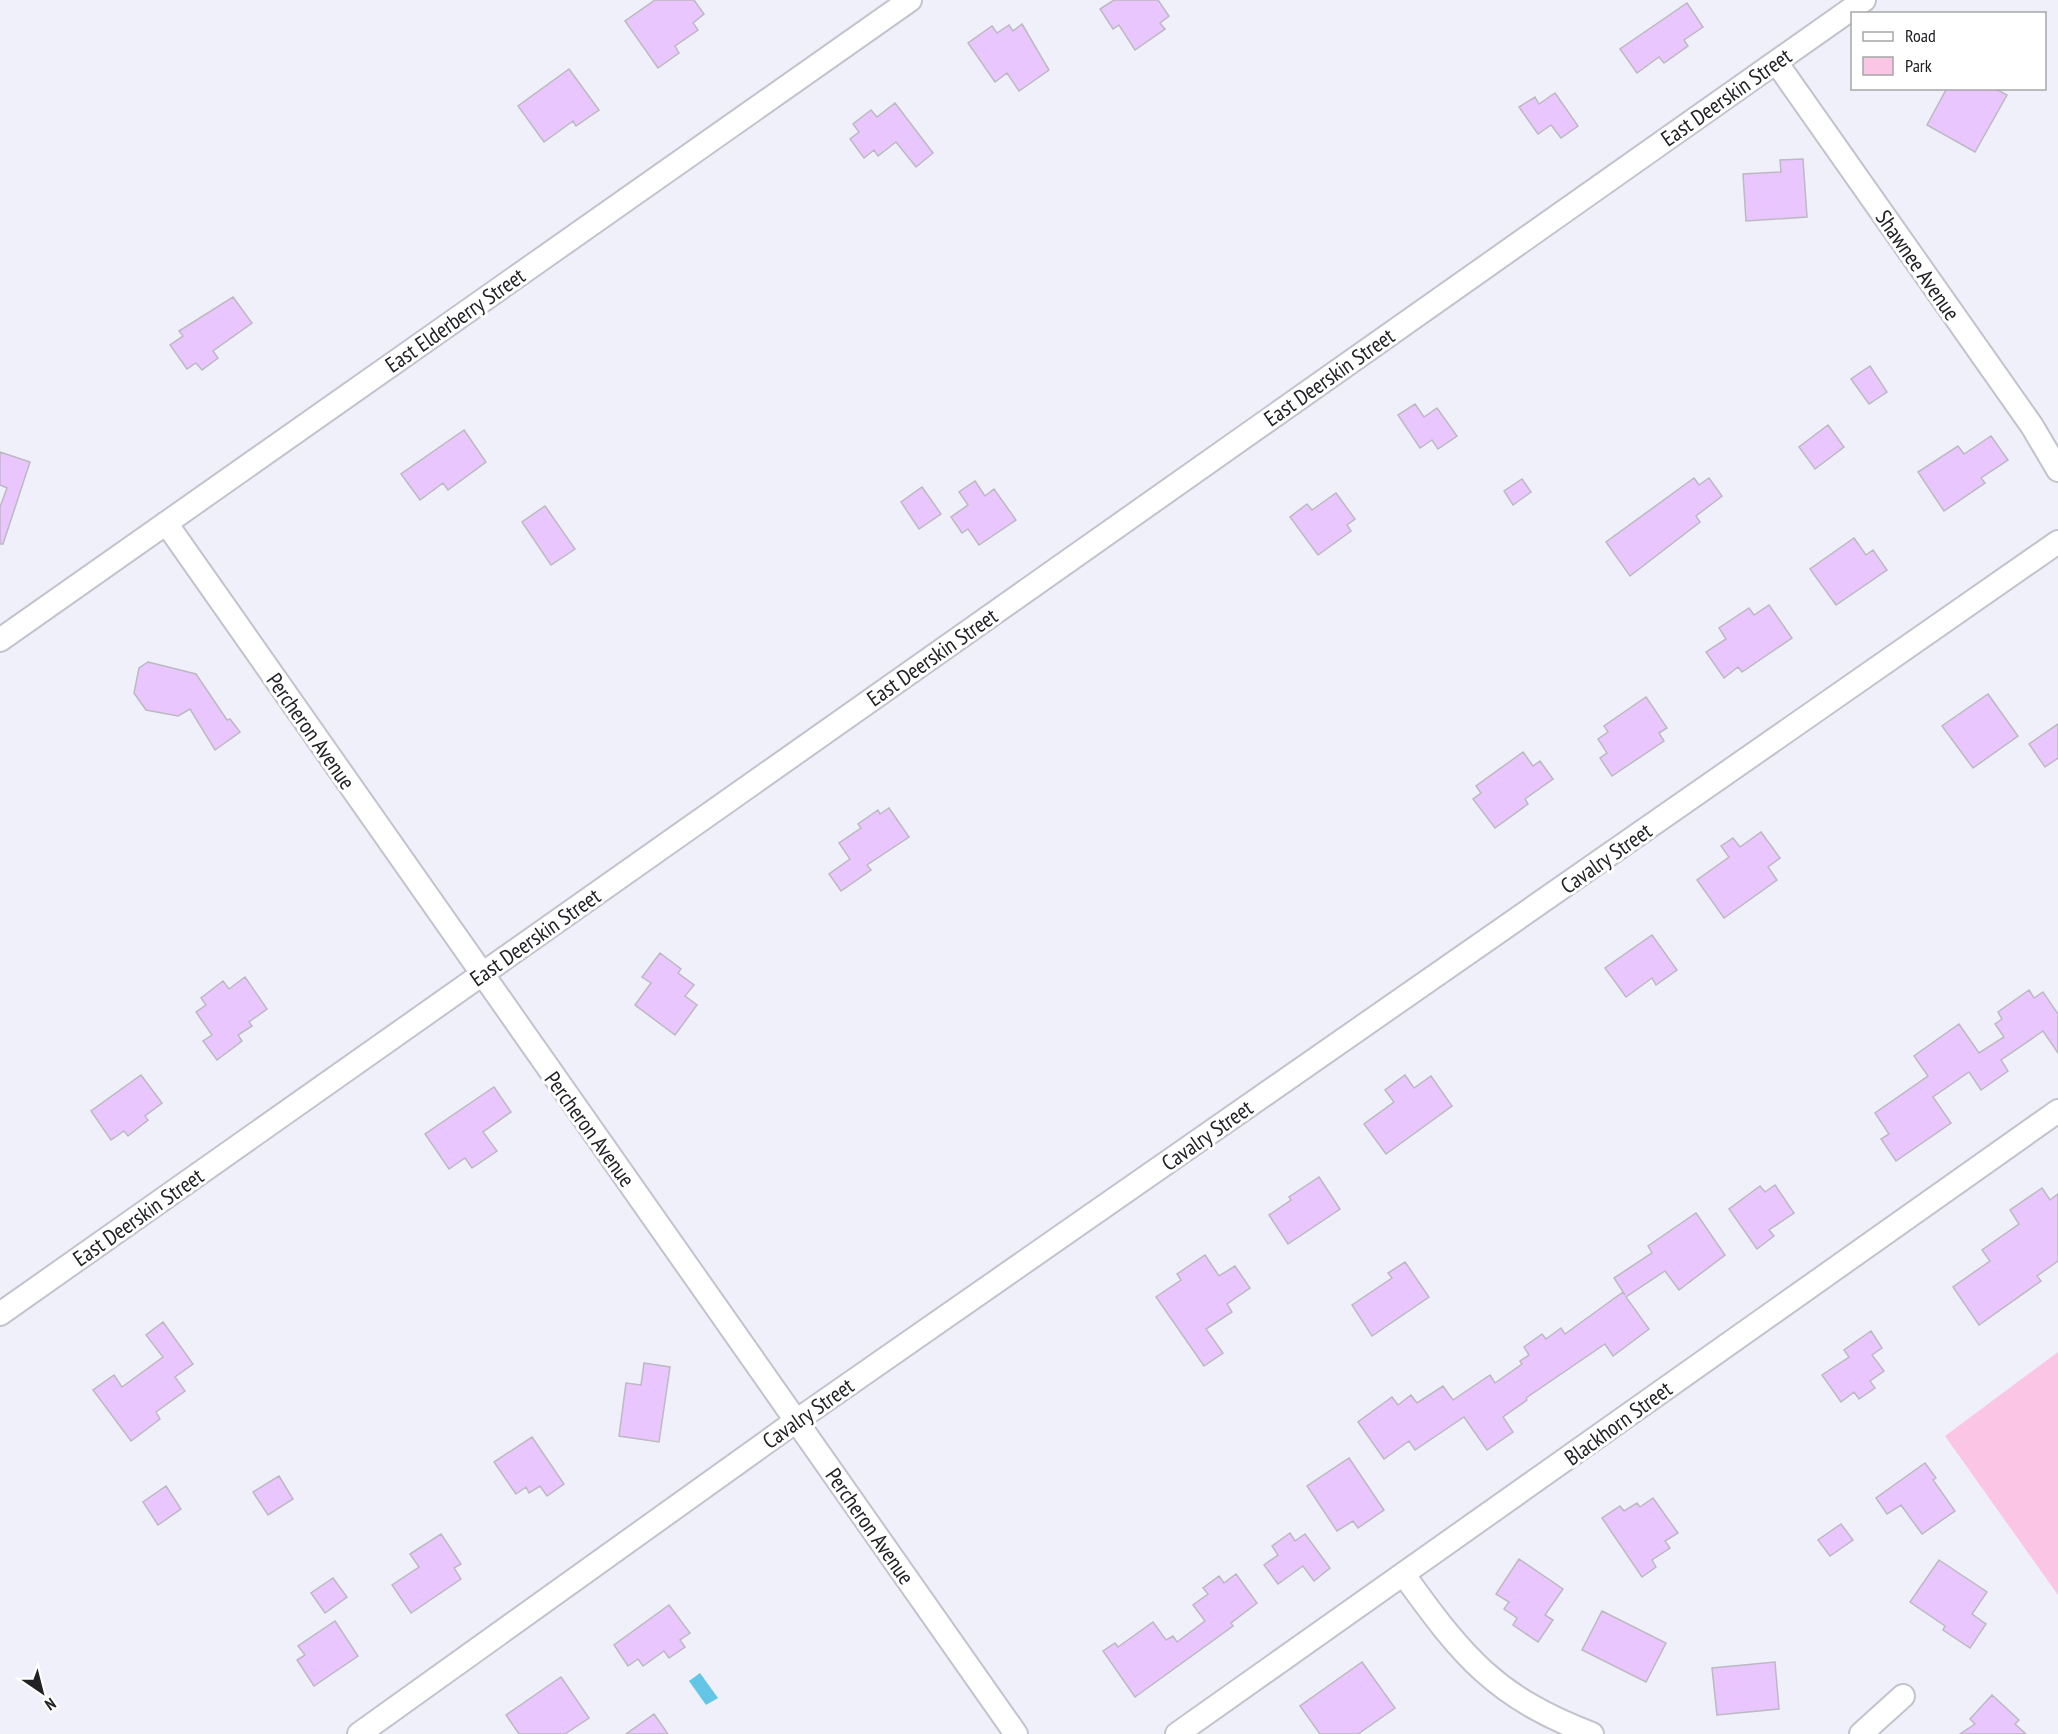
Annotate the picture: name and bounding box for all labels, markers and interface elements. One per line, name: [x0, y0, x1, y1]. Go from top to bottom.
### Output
legend: [1851, 12, 2046, 90]
text: Road: [1905, 24, 1936, 47]
street label: East Deerskin Street: [1655, 42, 1797, 152]
text: Park: [1905, 54, 1932, 77]
street label: Shawnee Avenue: [1870, 204, 1966, 326]
street label: East Elderberry Street: [380, 261, 530, 379]
street label: East Deerskin Street: [1258, 322, 1400, 432]
street label: East Deerskin Street: [861, 602, 1003, 712]
street label: Percheron Avenue: [261, 667, 361, 795]
street label: Cavalry Street: [1555, 816, 1657, 900]
street label: East Deerskin Street: [464, 882, 606, 992]
street label: Percheron Avenue: [539, 1066, 641, 1192]
street label: Cavalry Street: [1156, 1093, 1258, 1177]
street label: East Deerskin Street: [67, 1162, 209, 1272]
street label: Cavalry Street: [757, 1371, 859, 1455]
street label: Blackhorn Street: [1559, 1375, 1677, 1471]
street label: Percheron Avenue: [820, 1462, 920, 1590]
north arrow: [12, 1662, 72, 1722]
text: N: [41, 1694, 60, 1715]

